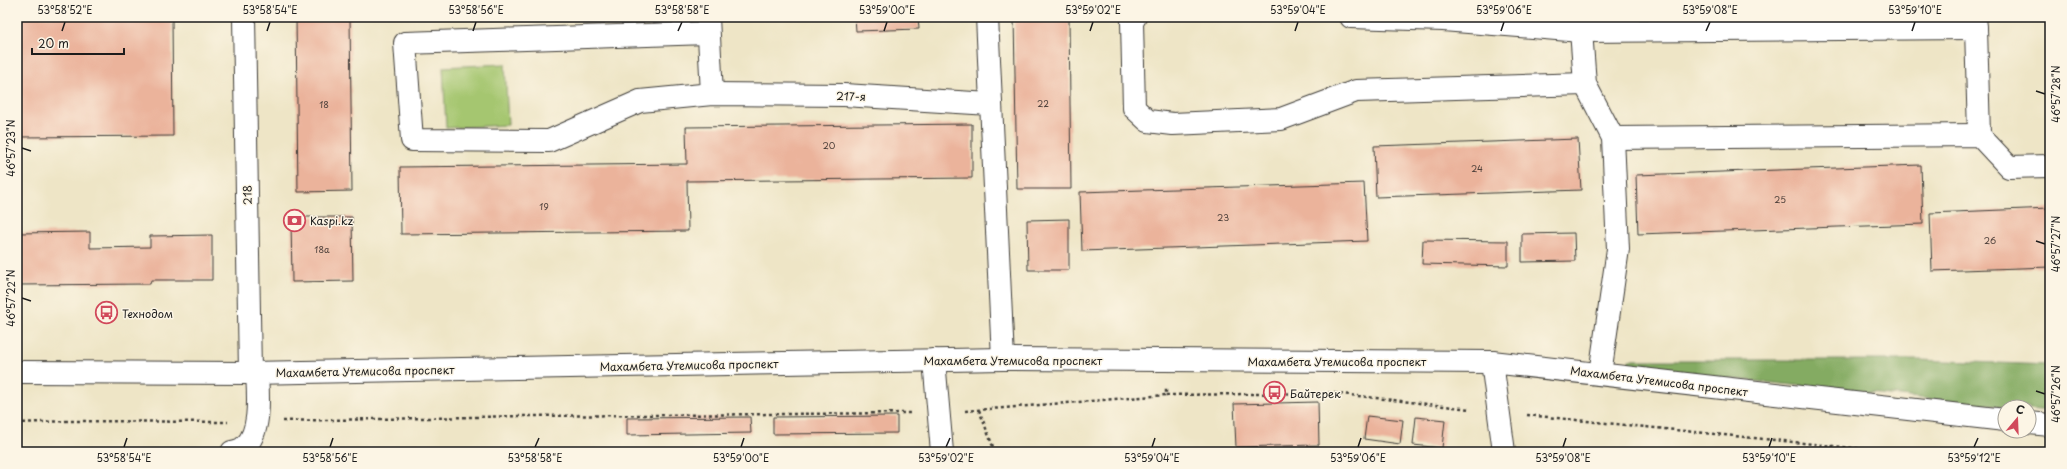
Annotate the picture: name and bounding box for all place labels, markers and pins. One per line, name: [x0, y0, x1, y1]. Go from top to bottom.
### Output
bank icon: Kaspi.kz: [282, 207, 308, 233]
place label: Kaspi.kz: [310, 212, 354, 229]
bus stop icon: Технодом: [94, 300, 120, 326]
place label: Технодом: [122, 305, 173, 322]
bus stop icon: Байтерек: [1262, 380, 1288, 406]
place label: Байтерек: [1290, 385, 1341, 402]

